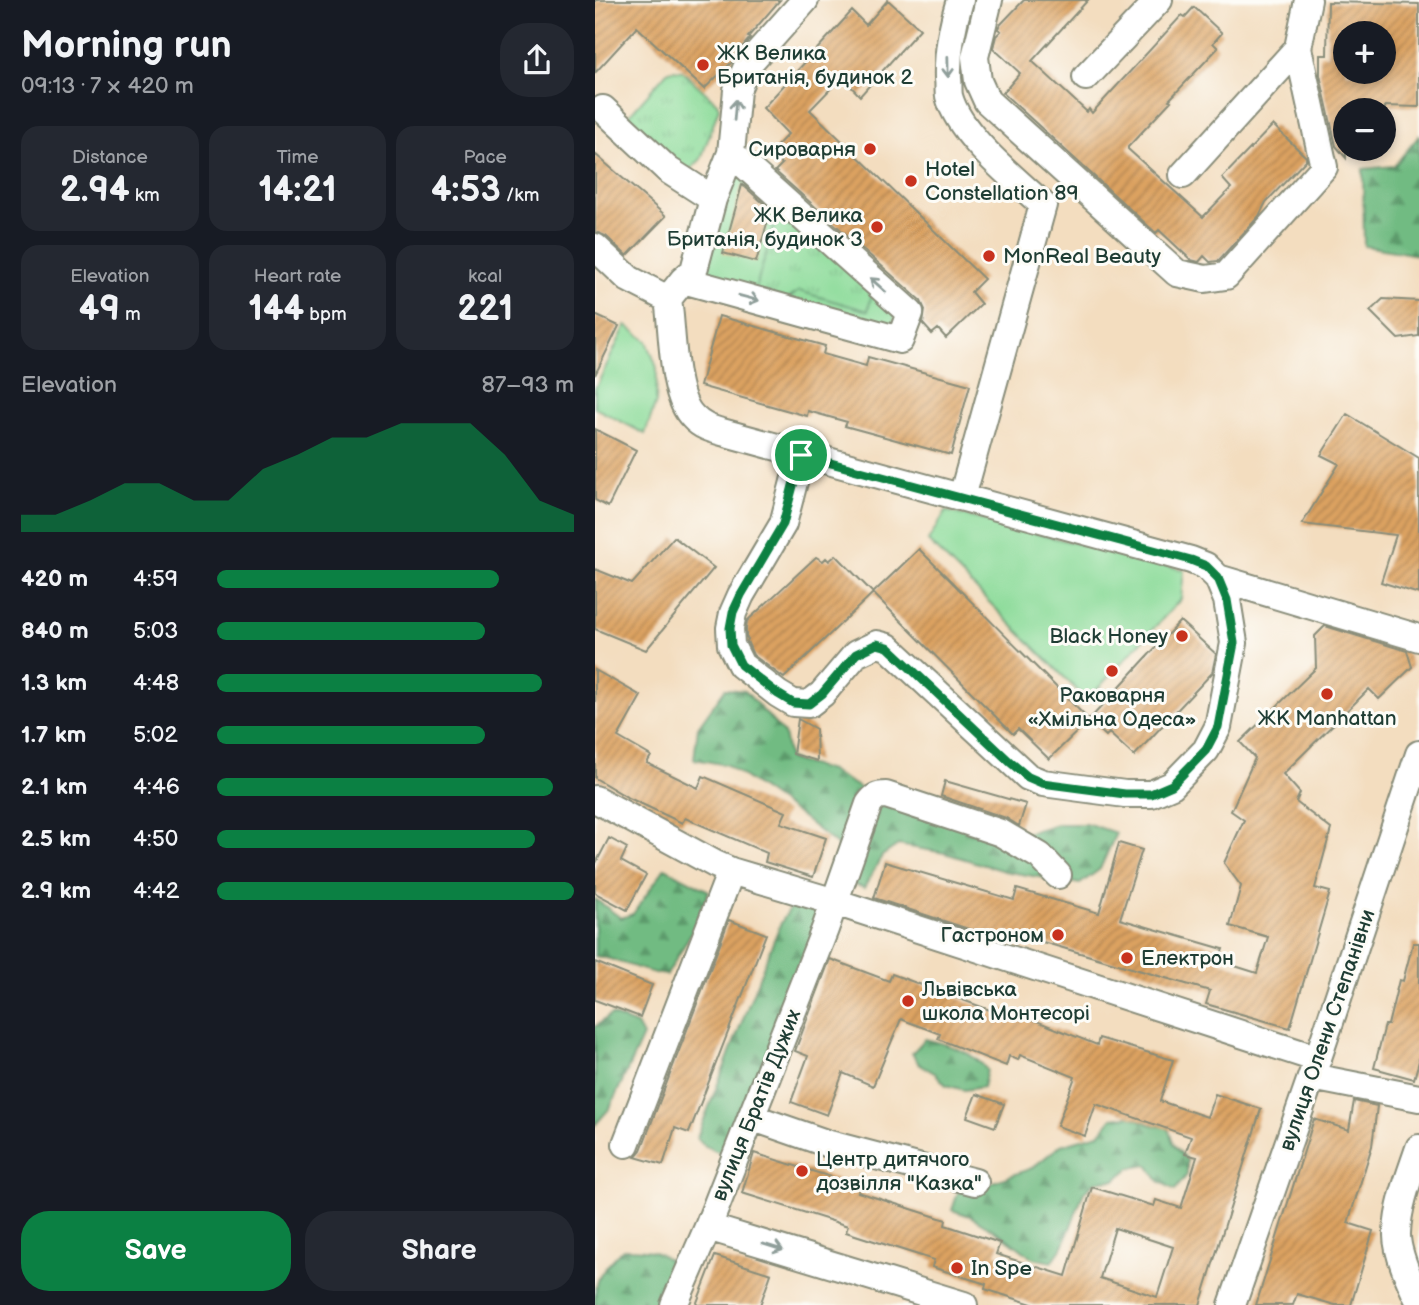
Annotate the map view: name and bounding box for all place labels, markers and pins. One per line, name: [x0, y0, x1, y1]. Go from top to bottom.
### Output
place label: ЖК Велика Британія, будинок 2: [717, 41, 913, 90]
marker: ЖК Велика Британія, будинок 2: [695, 57, 711, 73]
place label: Сироварня: [748, 137, 856, 162]
marker: Сироварня: [862, 141, 878, 157]
place label: Hotel Constellation 89: [925, 157, 1079, 206]
marker: Hotel Constellation 89: [903, 173, 919, 189]
place label: ЖК Велика Британія, будинок 3: [667, 203, 864, 252]
marker: ЖК Велика Британія, будинок 3: [869, 219, 885, 235]
place label: MonReal Beauty: [1003, 244, 1161, 269]
marker: MonReal Beauty: [981, 248, 997, 264]
pin: [771, 425, 831, 485]
place label: Black Honey: [1049, 624, 1169, 649]
marker: Black Honey: [1174, 628, 1190, 644]
marker: Раковарня «Хмільна Одеса»: [1104, 663, 1120, 679]
place label: Раковарня «Хмільна Одеса»: [1027, 683, 1197, 732]
marker: ЖК Manhattan: [1319, 686, 1335, 702]
place label: ЖК Manhattan: [1258, 706, 1396, 731]
place label: Гастроном: [940, 923, 1044, 948]
marker: Гастроном: [1050, 927, 1066, 943]
place label: Електрон: [1141, 946, 1234, 971]
marker: Електрон: [1119, 950, 1135, 966]
place label: Львівська школа Монтесорі: [921, 977, 1090, 1026]
marker: Львівська школа Монтесорі: [900, 993, 916, 1009]
place label: Центр дитячого дозвілля "Казка": [816, 1147, 982, 1196]
marker: Центр дитячого дозвілля "Казка": [794, 1163, 810, 1179]
place label: In Spe: [971, 1256, 1032, 1281]
marker: In Spe: [949, 1260, 965, 1276]

